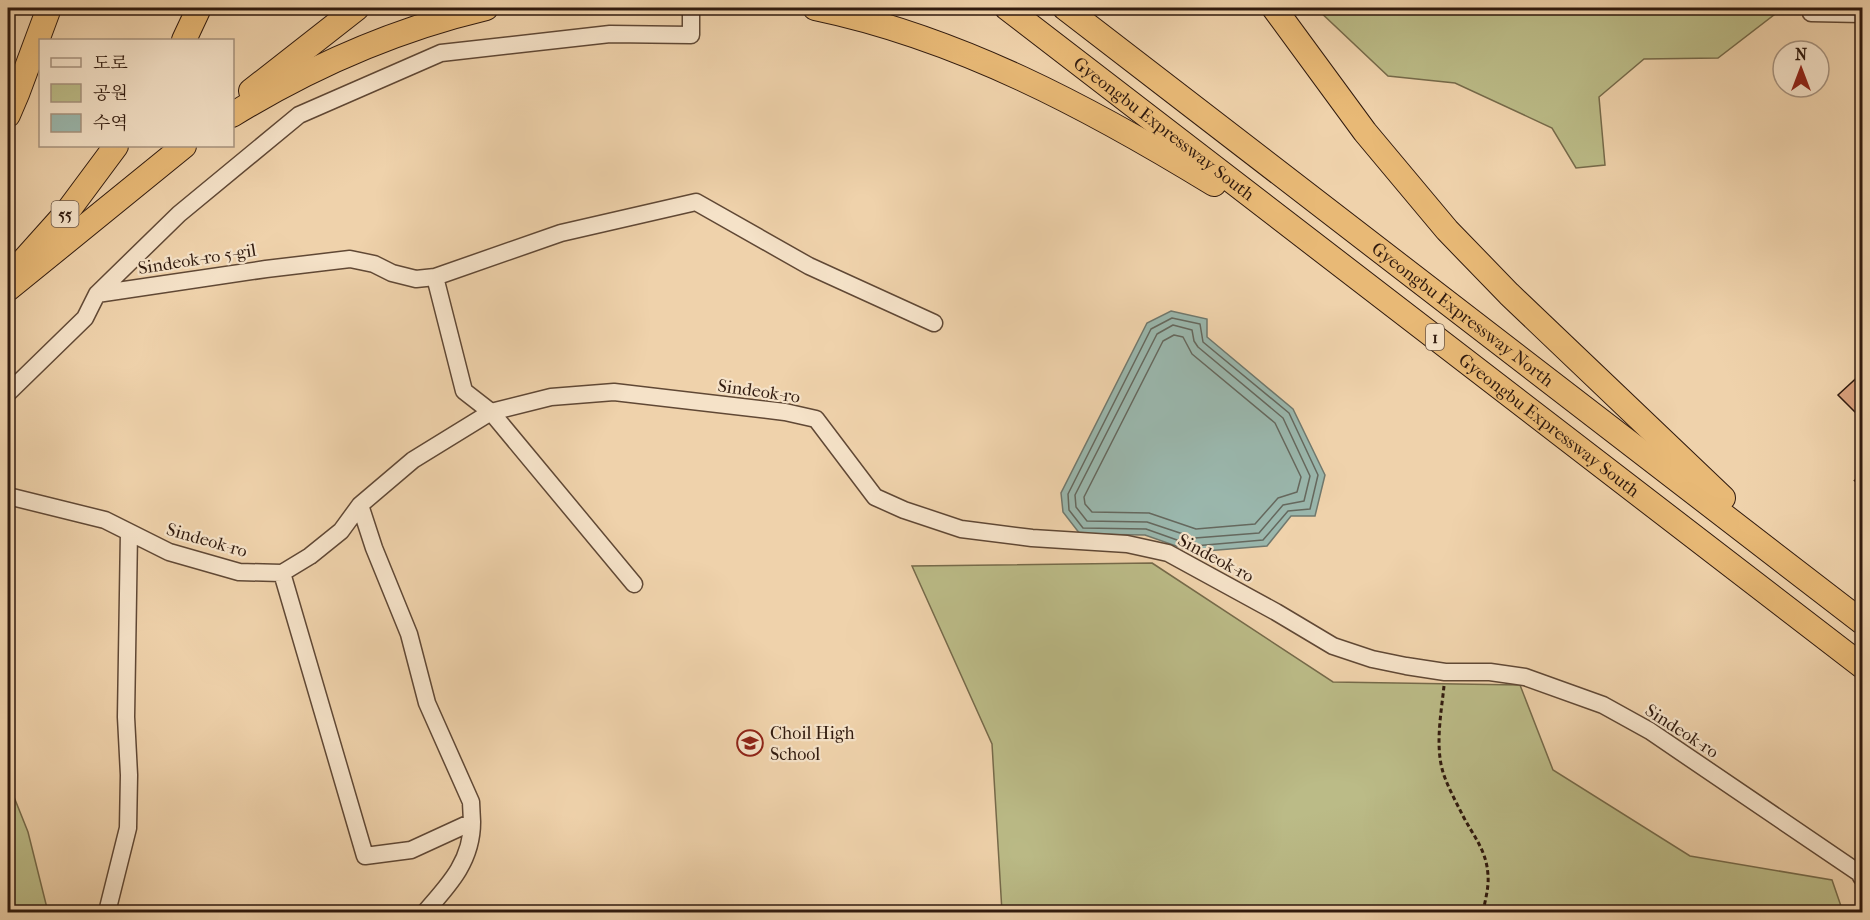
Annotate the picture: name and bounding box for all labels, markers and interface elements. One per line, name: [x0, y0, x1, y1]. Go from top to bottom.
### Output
legend: [39, 39, 234, 147]
north arrow: [1771, 39, 1831, 99]
text: N: [1795, 45, 1808, 64]
text: 도로: [93, 53, 128, 74]
street label: Gyeongbu Expressway South: [1069, 53, 1258, 205]
text: 공원: [93, 83, 128, 104]
text: 수역: [93, 113, 128, 134]
road number: 55: [52, 201, 78, 227]
street label: Gyeongbu Expressway North: [1367, 238, 1558, 392]
street label: Sindeok-ro 5-gil: [136, 240, 258, 279]
road number: 1: [1426, 324, 1444, 350]
street label: Gyeongbu Expressway South: [1454, 349, 1643, 502]
street label: Sindeok-ro: [716, 375, 802, 408]
street label: Sindeok-ro: [164, 519, 250, 562]
street label: Sindeok-ro: [1174, 530, 1257, 587]
street label: Sindeok-ro: [1641, 700, 1722, 763]
place label: Choil High School: [770, 723, 855, 765]
school or university icon: Choil High School: [735, 728, 765, 758]

